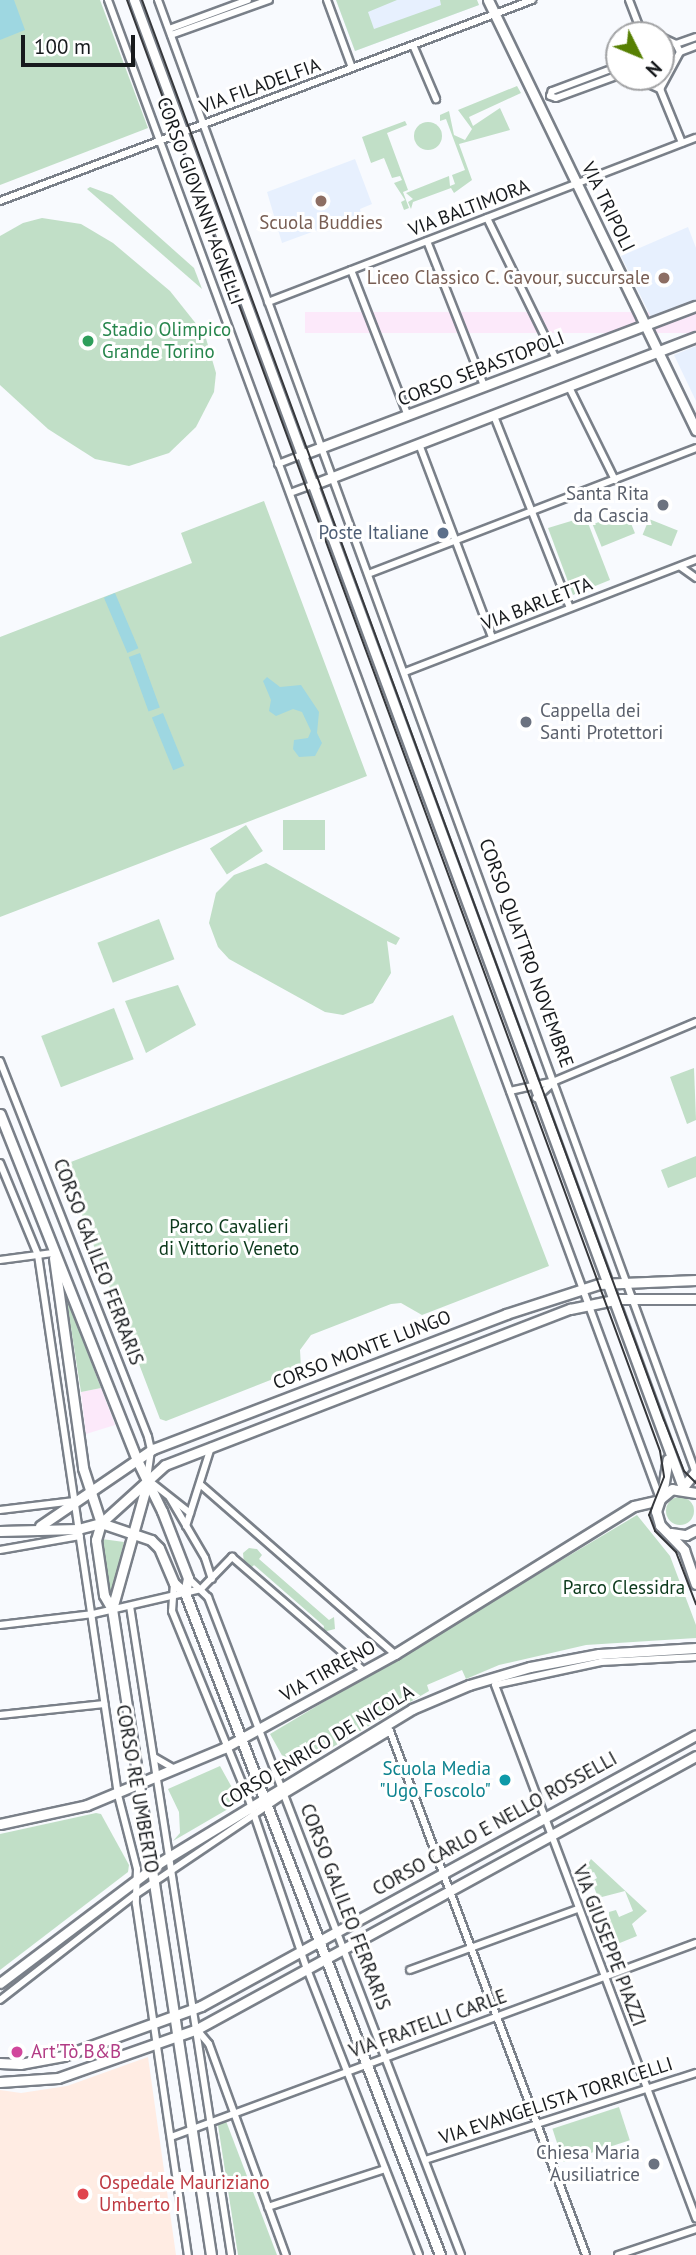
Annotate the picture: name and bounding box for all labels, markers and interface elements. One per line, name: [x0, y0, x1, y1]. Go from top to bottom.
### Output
scale bar: [24, 21, 138, 65]
north arrow: [605, 21, 675, 91]
text: 100 m: [34, 33, 91, 60]
street label: VIA FILADELFIA: [196, 53, 324, 119]
text: N: [641, 56, 667, 82]
street label: CORSO GIOVANNI AGNELLI: [152, 94, 248, 308]
street label: VIA TRIPOLI: [576, 158, 640, 256]
street label: VIA BALTIMORA: [405, 174, 533, 242]
marker: Scuola Buddies: [313, 193, 329, 209]
place label: Scuola Buddies: [259, 212, 383, 234]
place label: Liceo Classico C. Cavour, succursale: [364, 267, 650, 289]
marker: Liceo Classico C. Cavour, succursale: [656, 270, 672, 286]
place label: Stadio Olimpico Grande Torino: [102, 319, 231, 363]
street label: CORSO SEBASTOPOLI: [394, 327, 568, 411]
marker: Stadio Olimpico Grande Torino: [80, 333, 96, 349]
place label: Santa Rita da Cascia: [566, 483, 649, 527]
marker: Santa Rita da Cascia: [655, 497, 671, 513]
place label: Poste Italiane: [318, 522, 429, 544]
marker: Poste Italiane: [435, 525, 451, 541]
street label: VIA BARLETTA: [478, 572, 596, 636]
place label: Cappella dei Santi Protettori: [540, 700, 663, 744]
marker: Cappella dei Santi Protettori: [518, 714, 534, 730]
street label: CORSO QUATTRO NOVEMBRE: [474, 835, 578, 1071]
street label: CORSO GALILEO FERRARIS: [48, 1156, 148, 1368]
park label: Parco Cavalieri di Vittorio Veneto: [158, 1216, 300, 1260]
street label: CORSO MONTE LUNGO: [270, 1305, 454, 1395]
park label: Parco Clessidra: [563, 1577, 685, 1599]
street label: VIA TIRRENO: [276, 1635, 380, 1707]
street label: CORSO ENRICO DE NICOLA: [216, 1680, 418, 1814]
street label: CORSO RE UMBERTO: [111, 1703, 163, 1875]
street label: CORSO CARLO E NELLO ROSSELLI: [369, 1747, 621, 1901]
place label: Scuola Media "Ugo Foscolo": [379, 1758, 491, 1802]
marker: Scuola Media "Ugo Foscolo": [497, 1772, 513, 1788]
street label: CORSO GALILEO FERRARIS: [295, 1801, 395, 2013]
street label: VIA GIUSEPPE PIAZZI: [568, 1862, 650, 2030]
street label: VIA FRATELLI CARLE: [346, 1985, 510, 2063]
place label: Art'Tò B&B: [31, 2041, 121, 2063]
marker: Art'Tò B&B: [9, 2044, 25, 2060]
street label: VIA EVANGELISTA TORRICELLI: [435, 2052, 677, 2150]
place label: Chiesa Maria Ausiliatrice: [536, 2142, 640, 2186]
marker: Chiesa Maria Ausiliatrice: [646, 2156, 662, 2172]
place label: Ospedale Mauriziano Umberto I: [99, 2172, 270, 2216]
marker: Ospedale Mauriziano Umberto I: [73, 2184, 93, 2204]

